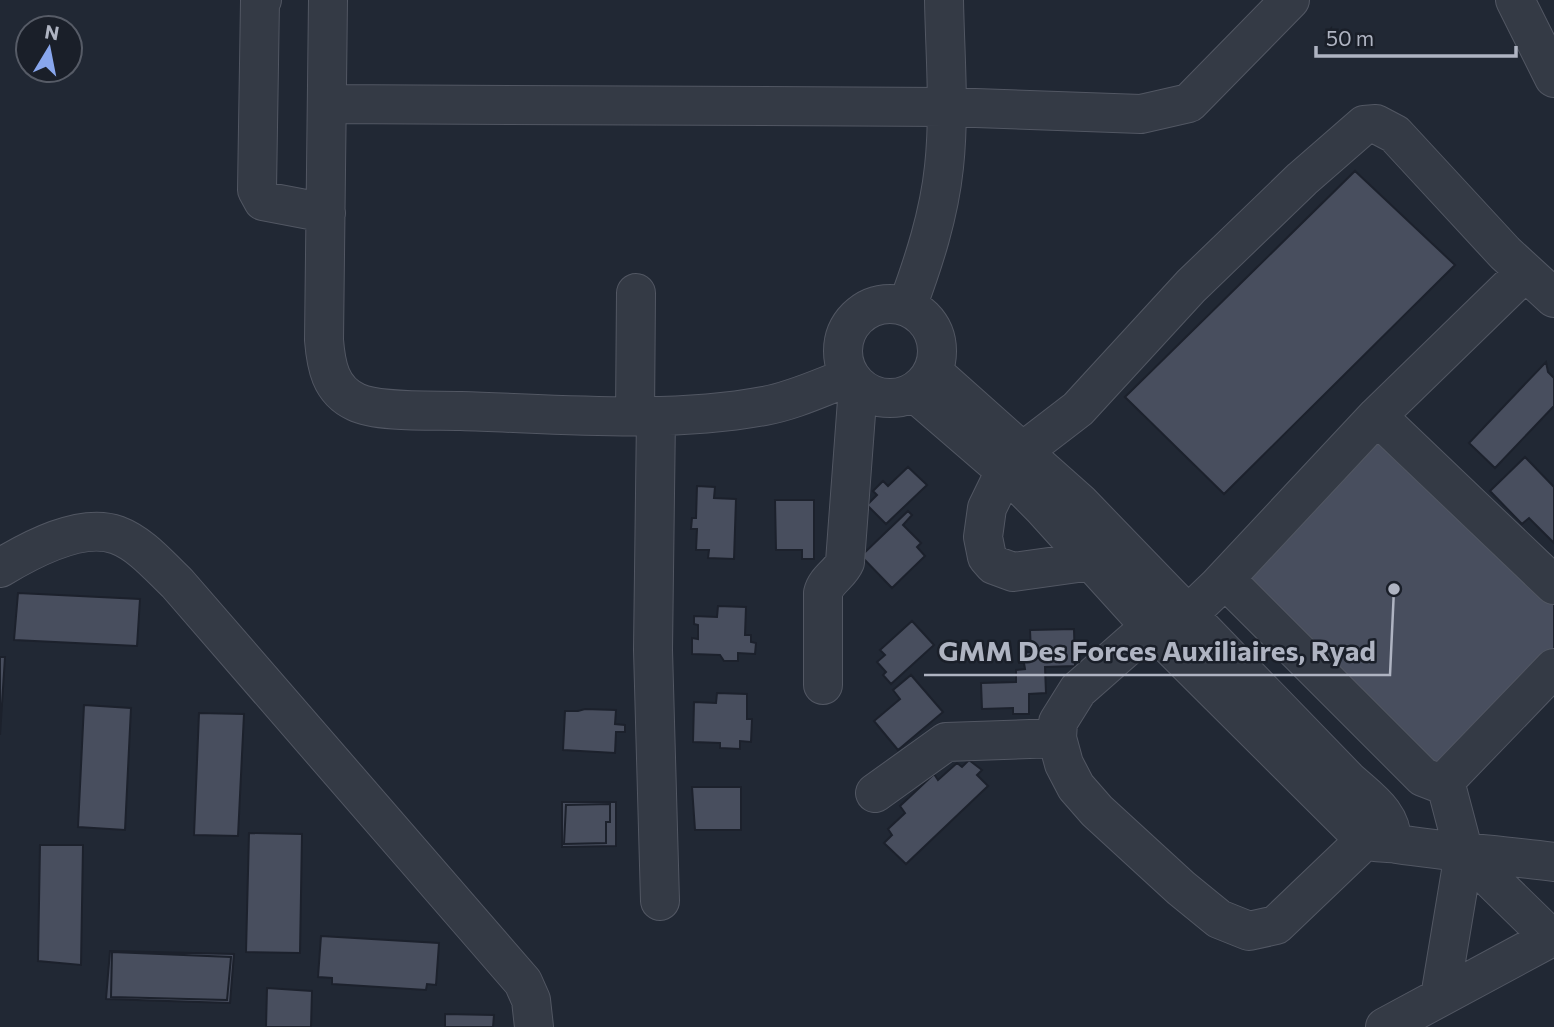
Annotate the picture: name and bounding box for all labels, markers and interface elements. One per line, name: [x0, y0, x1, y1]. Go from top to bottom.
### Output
north arrow: [14, 14, 84, 84]
scale bar: [1316, 14, 1516, 58]
text: N: [43, 19, 61, 44]
text: 50 m: [1326, 25, 1374, 50]
callout: GMM Des Forces Auxiliaires, Ryad: [924, 626, 1390, 675]
text: GMM Des Forces Auxiliaires, Ryad: [938, 633, 1376, 667]

